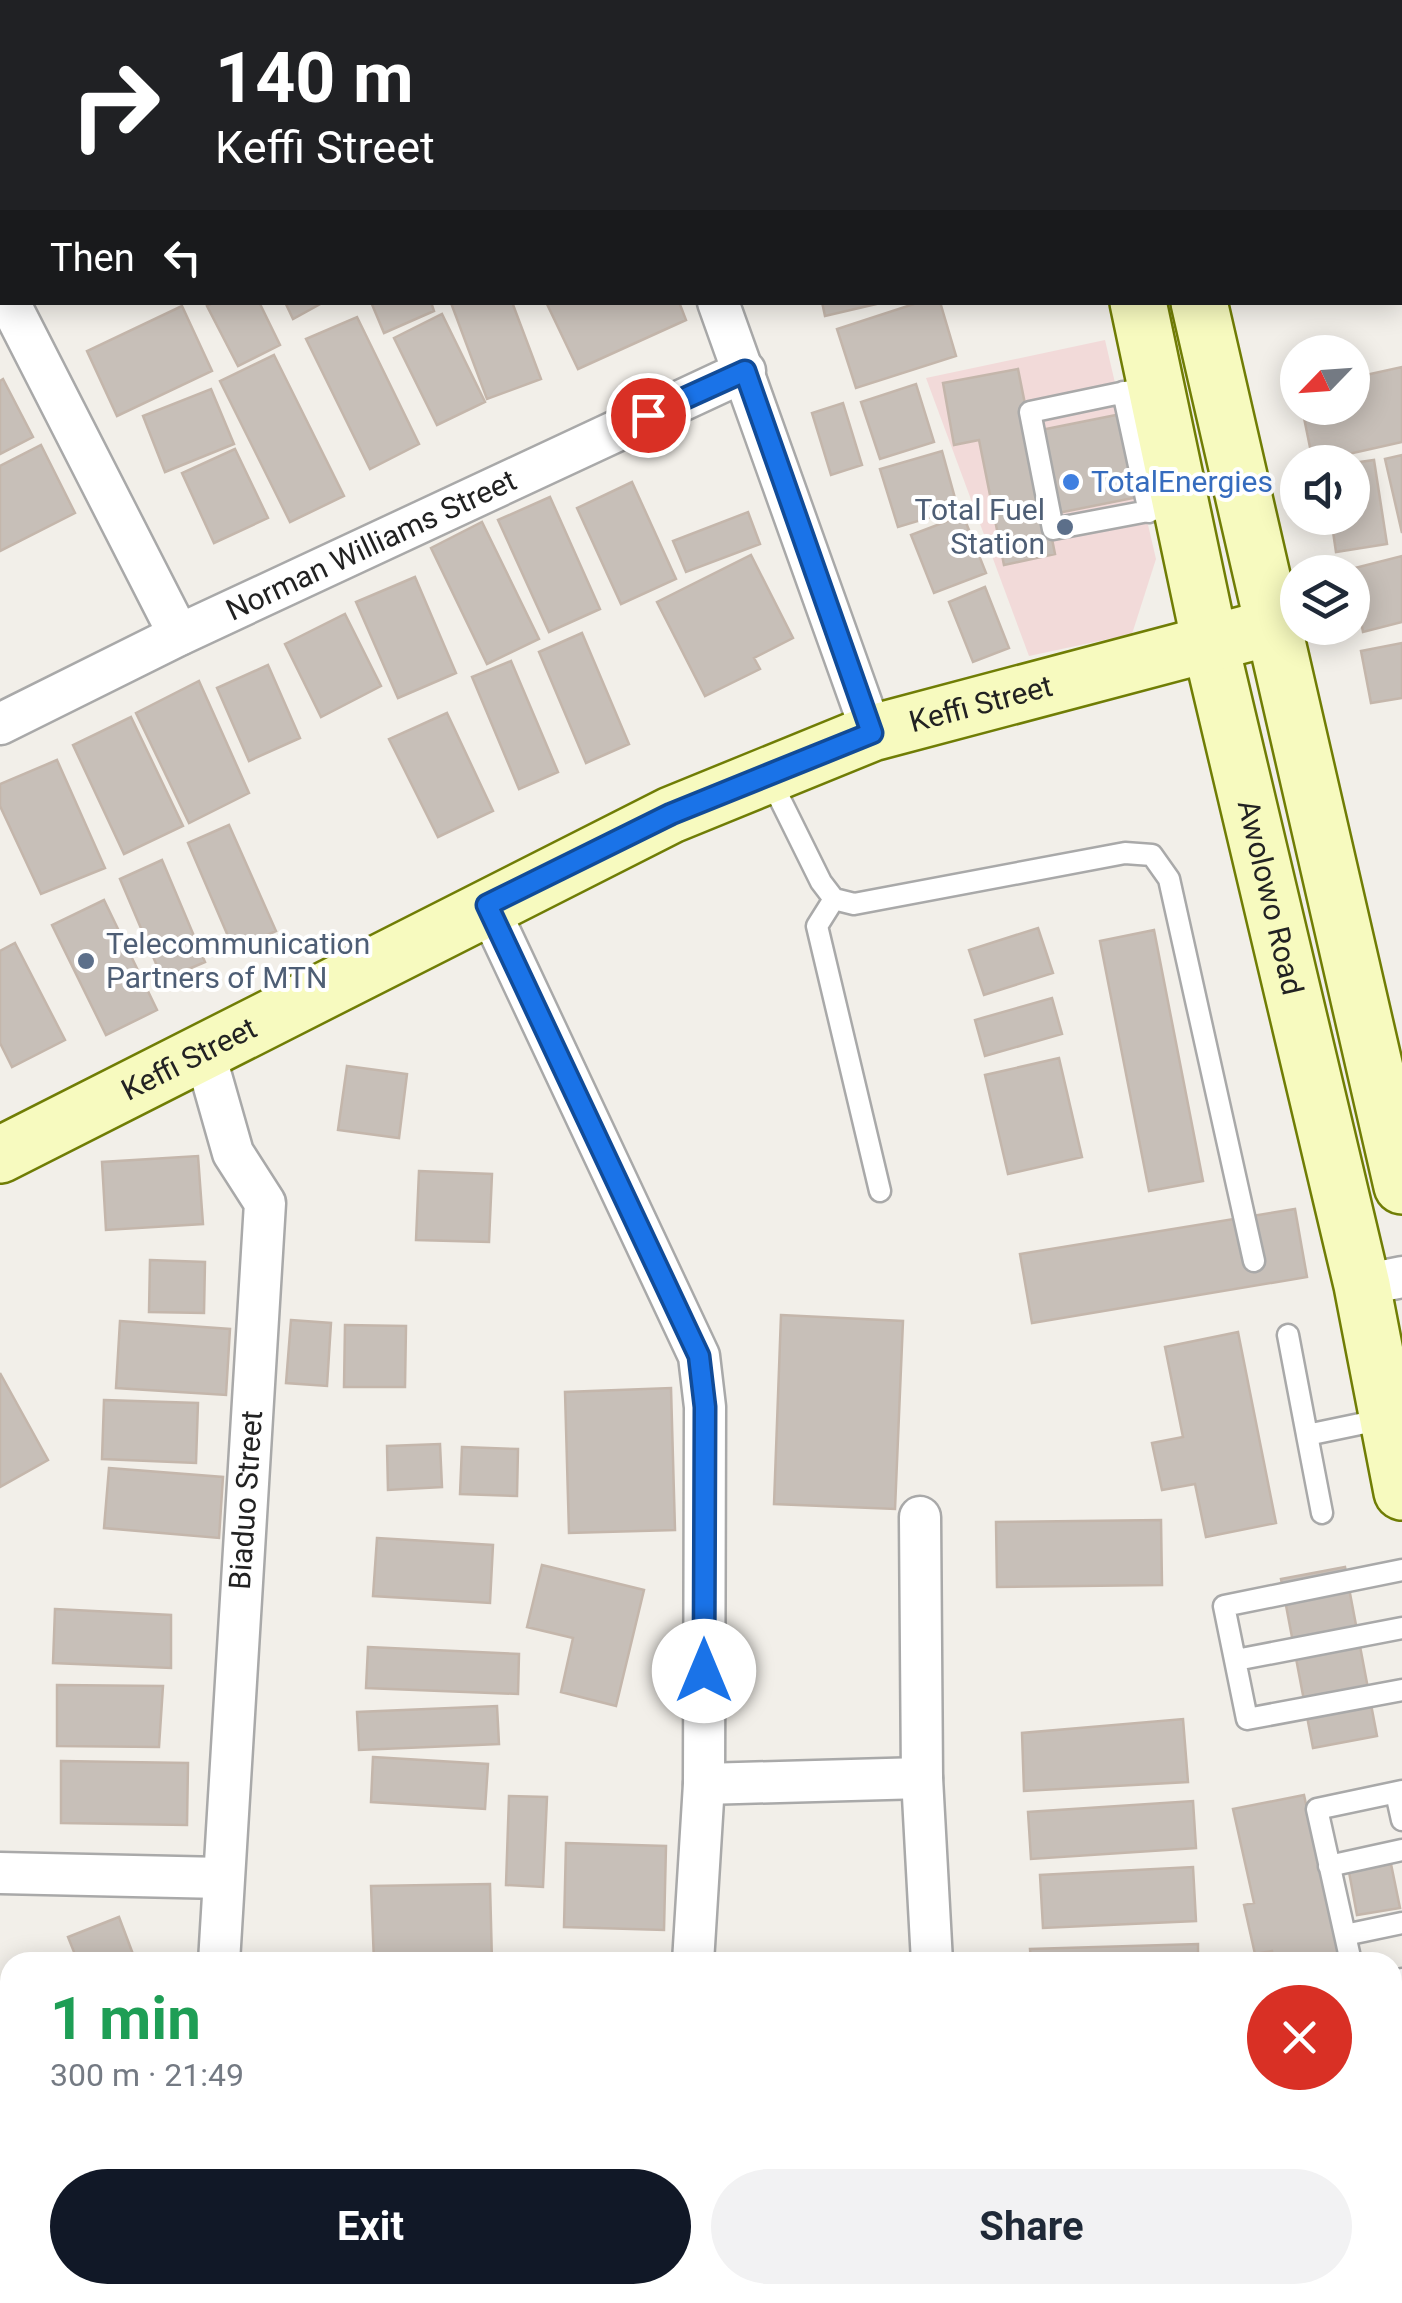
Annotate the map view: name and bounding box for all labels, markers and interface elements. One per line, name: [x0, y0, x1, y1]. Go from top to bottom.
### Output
text: 140 m: [215, 37, 414, 119]
icon: right: [50, 40, 180, 170]
text: Keffi Street: [215, 121, 435, 174]
icon: left: [155, 230, 210, 285]
text: Then: [50, 236, 135, 280]
north arrow: [1280, 335, 1370, 425]
map controls: [1280, 335, 1370, 645]
pin: [606, 373, 691, 458]
icon: arrive: [621, 388, 676, 443]
button: sound: [1280, 445, 1370, 535]
street label: Norman Williams Street: [220, 462, 522, 628]
place label: TotalEnergies: [1091, 464, 1273, 499]
marker: TotalEnergies: [1060, 471, 1082, 493]
place label: Total Fuel Station: [915, 492, 1045, 561]
marker: Total Fuel Station: [1054, 516, 1076, 538]
button: layers: [1280, 555, 1370, 645]
street label: Keffi Street: [905, 668, 1056, 739]
street label: Awolowo Road: [1231, 796, 1311, 998]
place label: Telecommunication Partners of MTN: [106, 926, 370, 995]
marker: Telecommunication Partners of MTN: [75, 950, 97, 972]
street label: Keffi Street: [116, 1010, 262, 1107]
street label: Biaduo Street: [222, 1409, 269, 1591]
position arrow: [652, 1619, 756, 1723]
text: 1 min: [50, 1983, 201, 2054]
button: close: [1247, 1985, 1352, 2090]
text: 300 m · 21:49: [50, 2056, 244, 2094]
button: Exit: [50, 2169, 691, 2284]
button: Share: [711, 2169, 1352, 2284]

